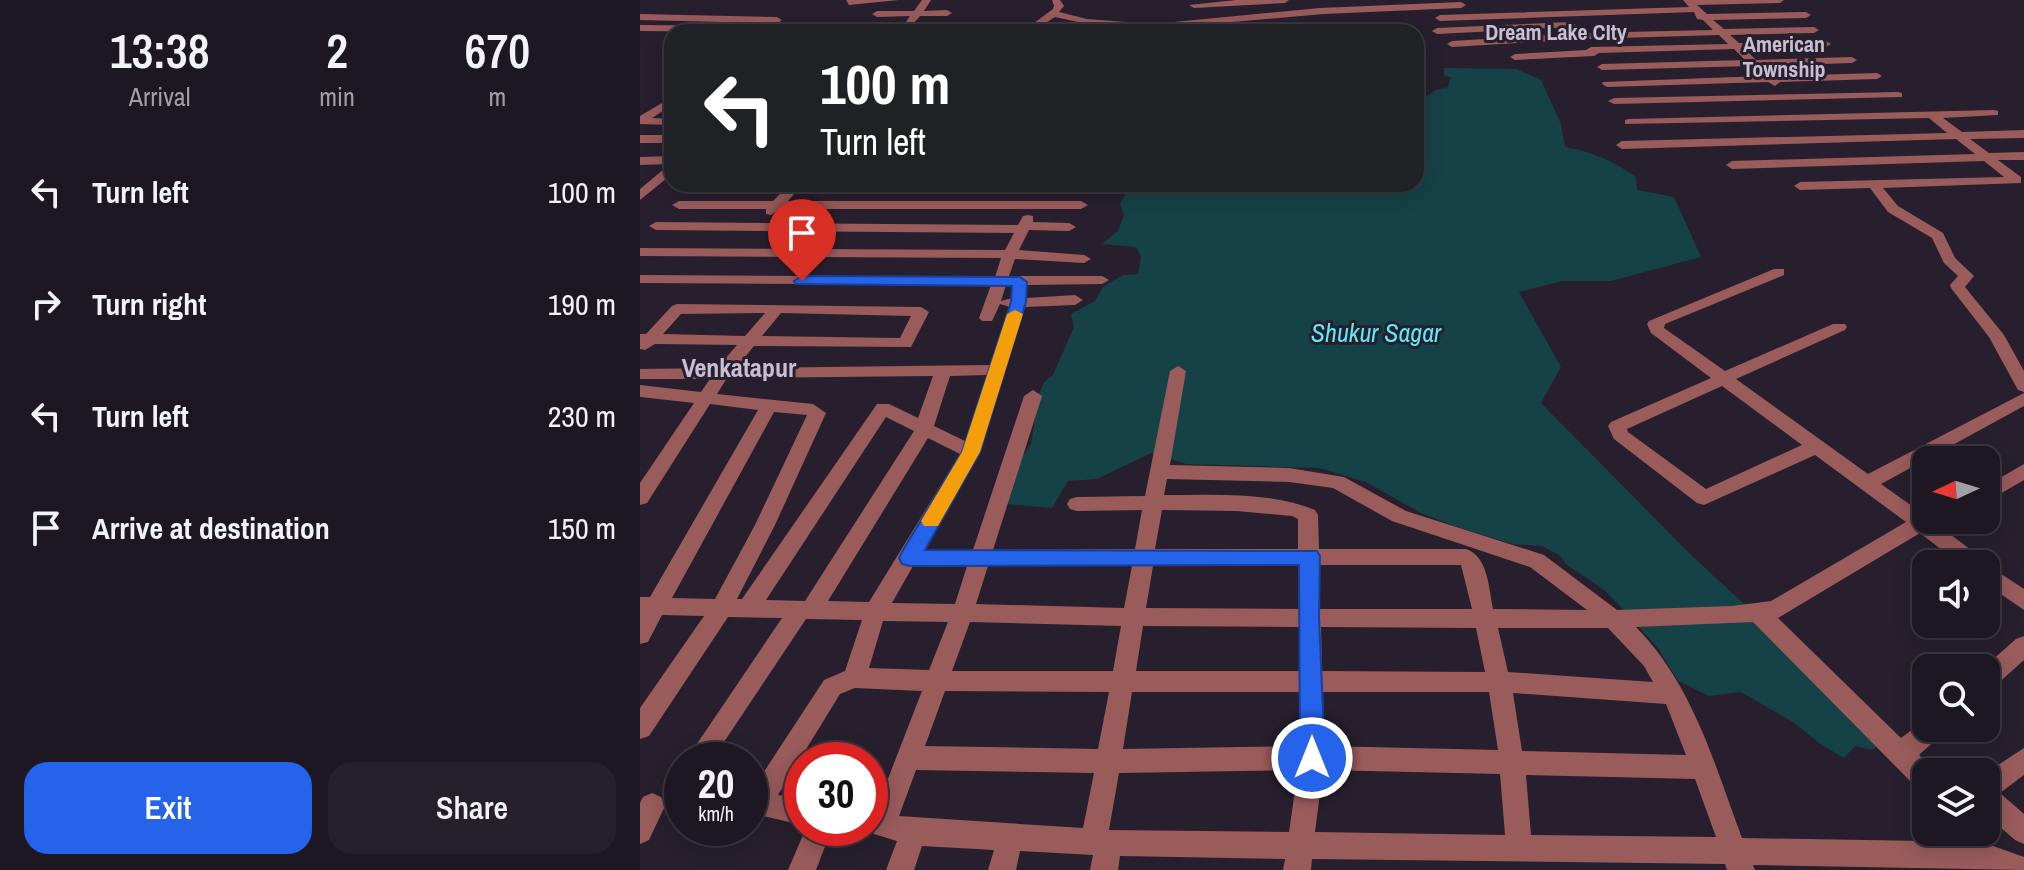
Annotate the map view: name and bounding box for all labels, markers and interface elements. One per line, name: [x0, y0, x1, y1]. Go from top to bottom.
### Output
district label: Dream Lake CIty: [1485, 17, 1627, 47]
text: 13:38: [110, 18, 210, 83]
text: 2: [326, 18, 348, 83]
text: 670: [465, 18, 530, 83]
district label: American Township: [1743, 29, 1825, 84]
text: 100 m: [820, 46, 950, 121]
icon: left: [688, 56, 792, 160]
text: Arrival: [129, 79, 190, 114]
text: min: [319, 79, 355, 114]
text: m: [489, 79, 506, 114]
text: Turn left: [820, 118, 926, 166]
icon: left: [24, 170, 68, 214]
text: Turn left: [92, 172, 189, 212]
text: 100 m: [548, 172, 616, 212]
pin: [768, 199, 836, 281]
icon: arrive: [780, 211, 824, 255]
icon: right: [24, 282, 68, 326]
text: Turn right: [92, 284, 206, 324]
text: 190 m: [548, 284, 616, 324]
water label: Shukur Sagar: [1311, 315, 1442, 350]
district label: Venkatapur: [682, 350, 797, 385]
icon: left: [24, 394, 68, 438]
text: Turn left: [92, 396, 189, 436]
text: 230 m: [548, 396, 616, 436]
north arrow: [1912, 446, 2000, 534]
map controls: [1912, 446, 2000, 846]
icon: arrive: [24, 506, 68, 550]
text: Arrive at destination: [92, 508, 330, 548]
text: 150 m: [548, 508, 616, 548]
button: sound: [1912, 550, 2000, 638]
button: search: [1912, 654, 2000, 742]
position arrow: [1270, 716, 1354, 800]
speed limit sign: 30: [784, 742, 888, 846]
text: 20: [698, 757, 734, 810]
button: layers: [1912, 758, 2000, 846]
button: Exit: [24, 762, 312, 854]
button: Share: [328, 762, 616, 854]
text: km/h: [698, 800, 734, 827]

